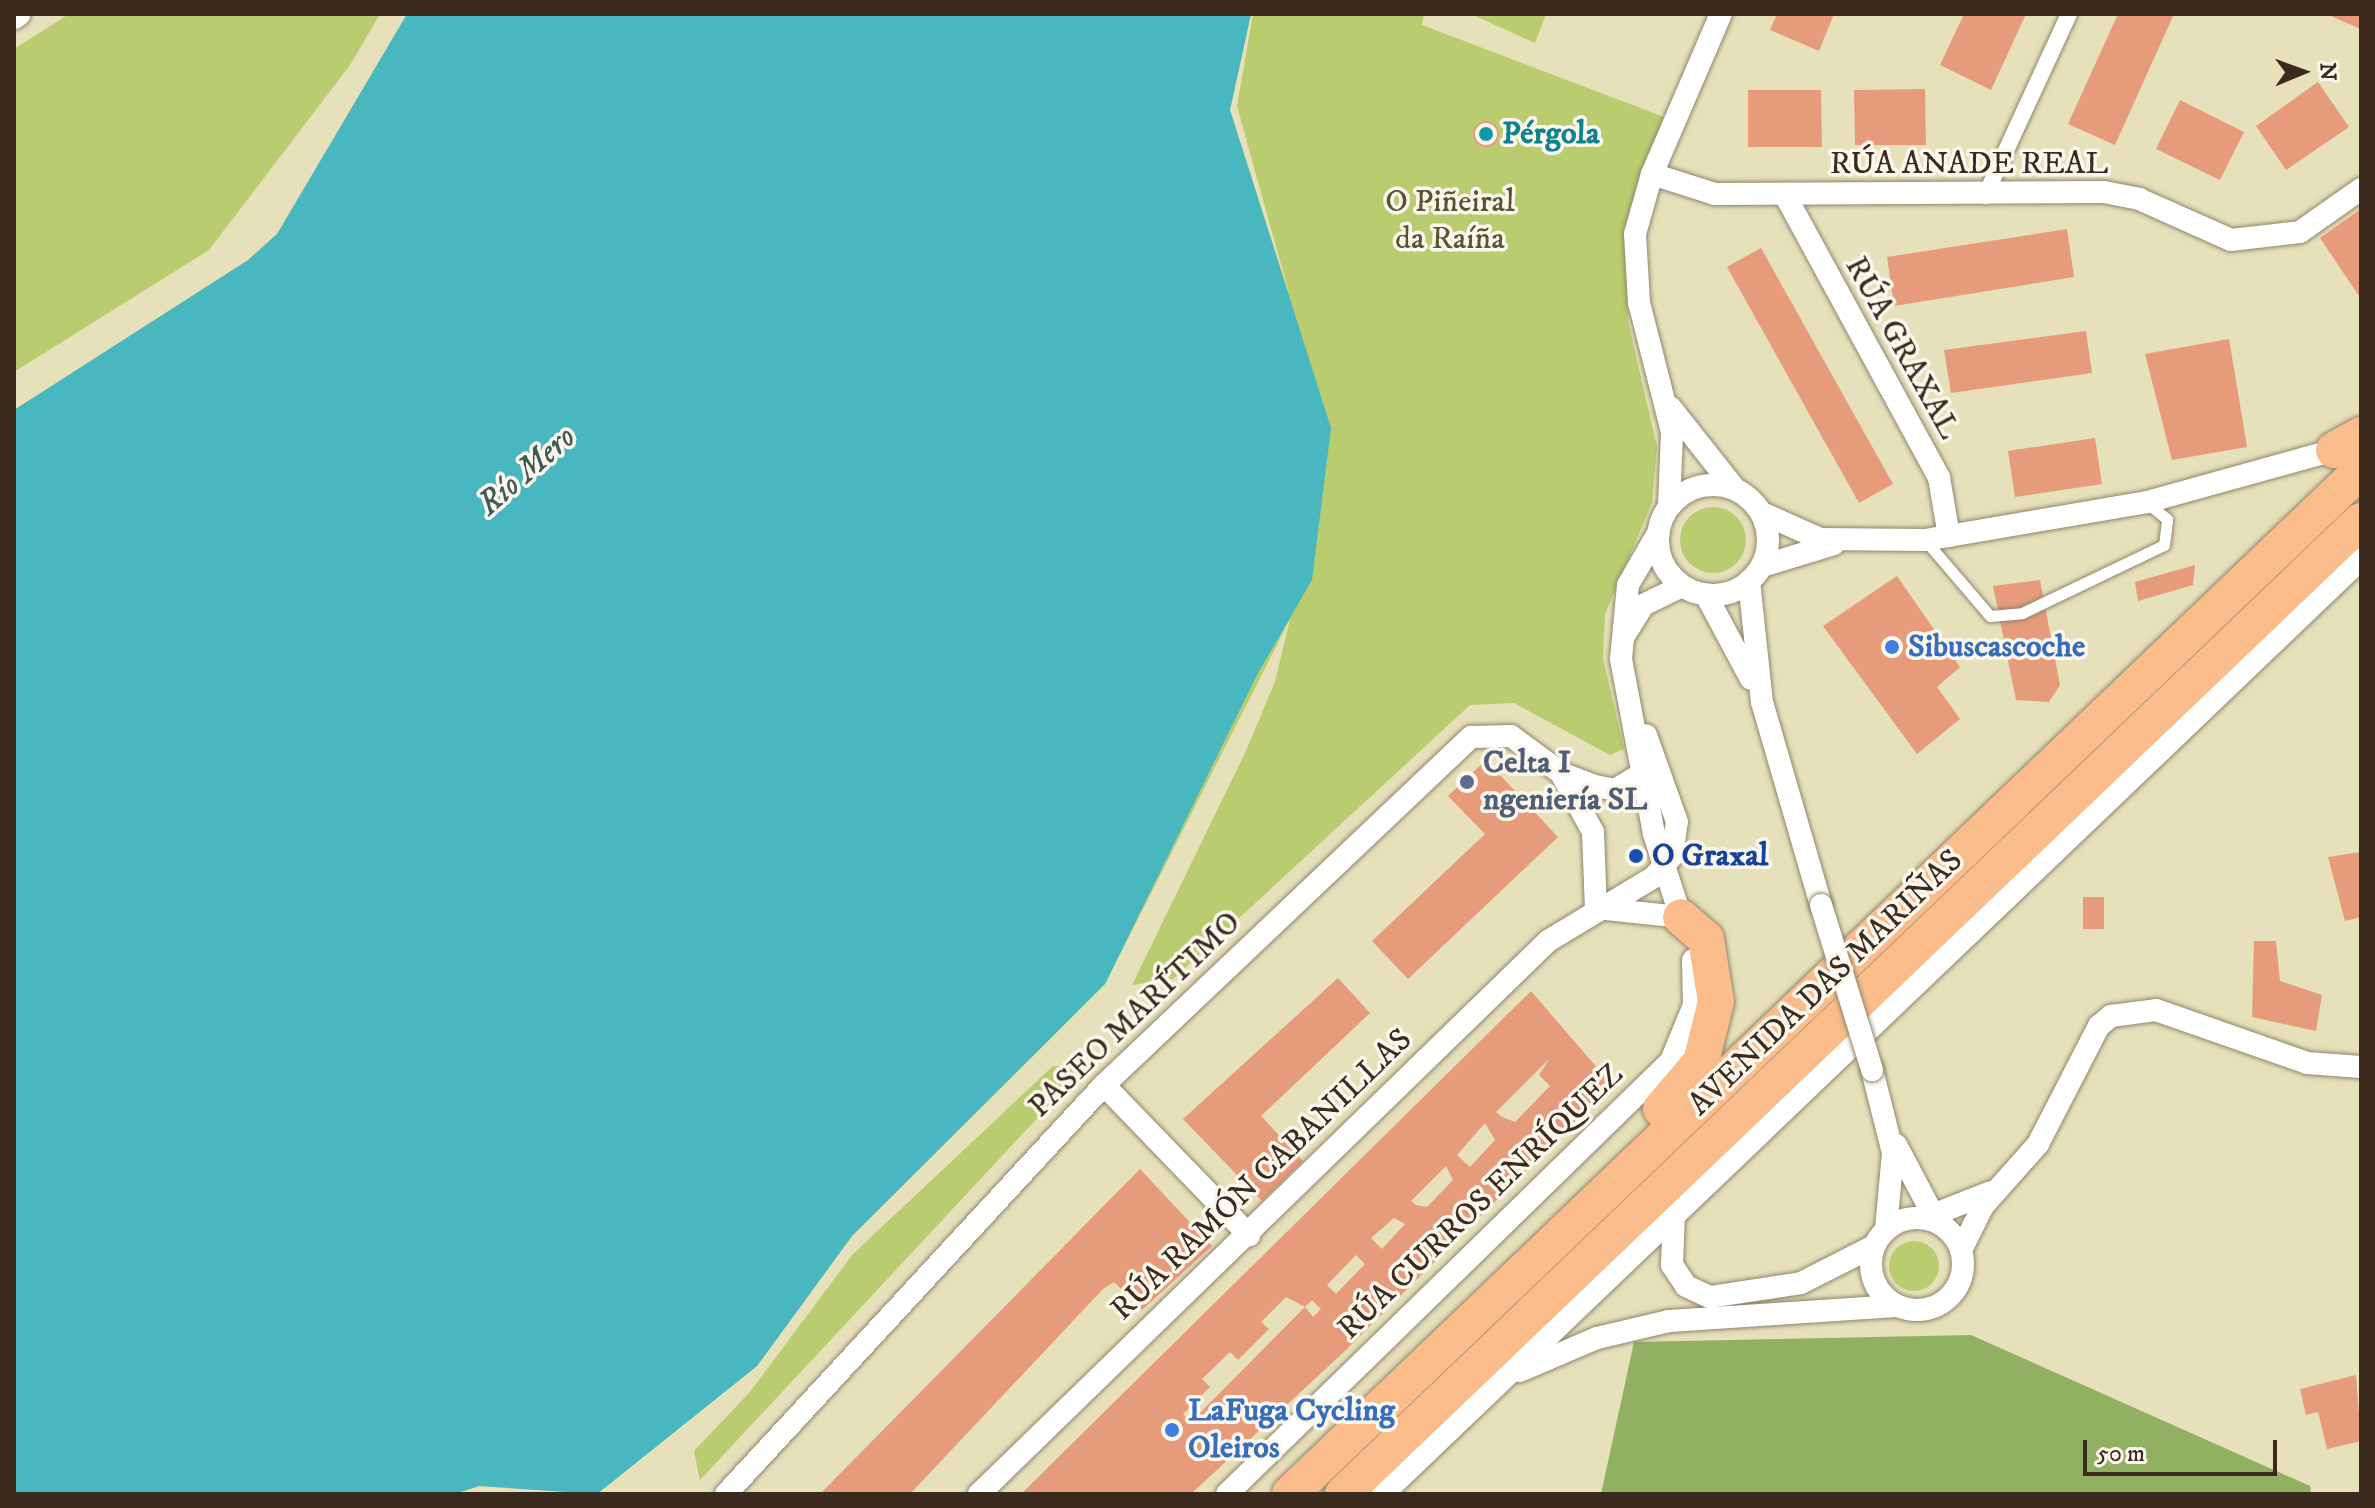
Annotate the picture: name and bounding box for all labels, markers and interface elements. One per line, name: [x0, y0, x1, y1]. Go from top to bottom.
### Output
north arrow: [2263, 32, 2343, 112]
text: N: [2314, 62, 2341, 81]
place label: Pérgola: [1502, 115, 1600, 153]
marker: Pérgola: [1477, 125, 1495, 143]
street label: RÚA ANADE REAL: [1830, 145, 2108, 183]
park label: O Piñeiral da Raíña: [1385, 184, 1515, 259]
street label: RÚA GRAXAL: [1836, 250, 1968, 446]
water label: Río Mero: [470, 417, 584, 525]
place label: Sibuscascoche: [1908, 628, 2085, 666]
marker: Sibuscascoche: [1883, 638, 1901, 656]
place label: Celta I ngeniería SL: [1483, 745, 1647, 820]
marker: Celta I ngeniería SL: [1458, 773, 1476, 791]
place label: O Graxal: [1652, 837, 1768, 875]
street label: AVENIDA DAS MARIÑAS: [1681, 842, 1971, 1124]
marker: O Graxal: [1627, 847, 1645, 865]
street label: PASEO MARÍTIMO: [1021, 904, 1249, 1126]
street label: RÚA RAMÓN CABANILLAS: [1104, 1021, 1420, 1329]
street label: RÚA CURROS ENRÍQUEZ: [1331, 1056, 1631, 1348]
place label: LaFuga Cycling Oleiros: [1188, 1393, 1395, 1468]
marker: LaFuga Cycling Oleiros: [1163, 1421, 1181, 1439]
scale bar: [2087, 1424, 2281, 1474]
text: 50 m: [2097, 1439, 2145, 1469]

